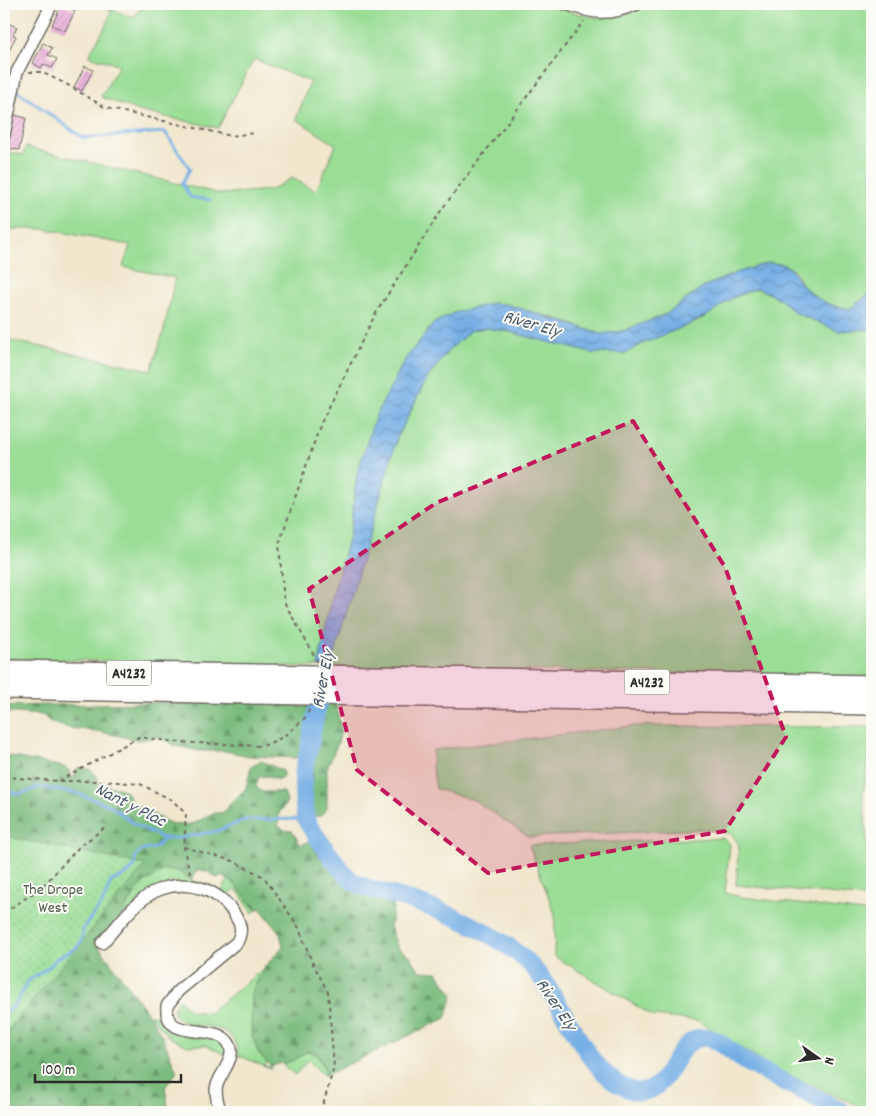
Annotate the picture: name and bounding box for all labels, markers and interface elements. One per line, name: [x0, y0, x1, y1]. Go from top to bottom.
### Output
water label: River Ely: [500, 305, 565, 346]
water label: River Ely: [307, 646, 343, 710]
road number: A4232: [106, 660, 152, 686]
road number: A4232: [624, 670, 670, 694]
water label: Nant y Plac: [90, 778, 171, 835]
park label: The Drope West: [23, 879, 83, 920]
water label: River Ely: [528, 974, 583, 1039]
north arrow: [794, 1034, 844, 1084]
scale bar: [35, 1051, 181, 1083]
text: N: [818, 1055, 839, 1067]
text: 100 m: [42, 1060, 75, 1082]

